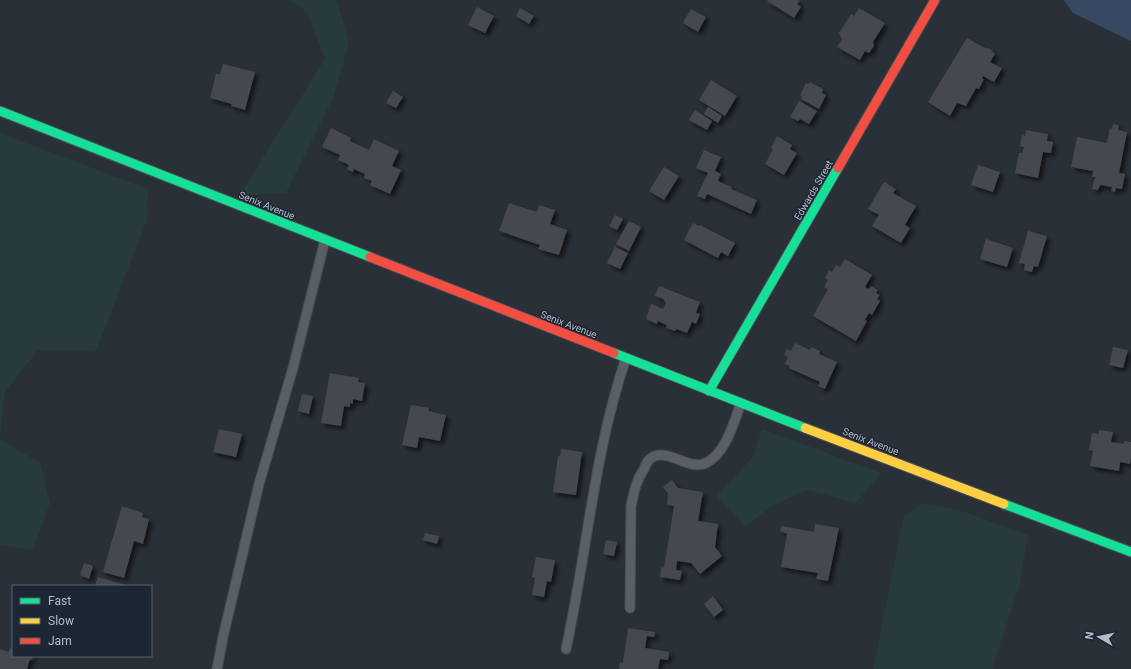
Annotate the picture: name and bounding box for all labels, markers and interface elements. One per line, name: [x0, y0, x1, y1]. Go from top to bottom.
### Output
street label: Edwards Street: [792, 158, 835, 222]
street label: Senix Avenue: [237, 189, 296, 222]
street label: Senix Avenue: [539, 309, 598, 340]
street label: Senix Avenue: [841, 426, 900, 457]
legend: [12, 585, 152, 657]
text: Fast: [48, 594, 71, 608]
text: Slow: [48, 614, 74, 628]
north arrow: [1079, 617, 1119, 657]
text: N: [1083, 630, 1097, 640]
text: Jam: [48, 634, 72, 648]

